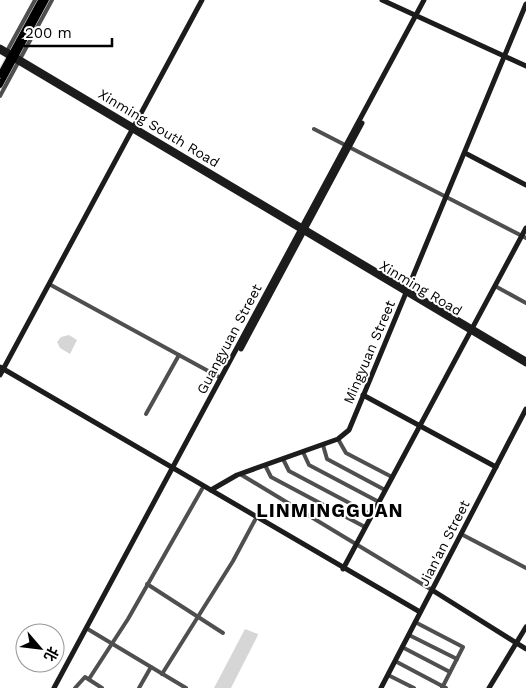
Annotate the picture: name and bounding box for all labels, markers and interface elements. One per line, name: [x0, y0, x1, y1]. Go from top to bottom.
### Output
scale bar: [18, 15, 111, 47]
text: 200 m: [25, 24, 72, 42]
street label: Xinming South Road: [96, 86, 222, 170]
street label: Xinming Road: [377, 257, 465, 319]
street label: Guangyuan Street: [193, 281, 265, 397]
street label: Mingyuan Street: [340, 298, 398, 406]
street label: Jian'an Street: [415, 497, 473, 589]
district label: LINMINGGUAN: [256, 499, 404, 522]
north arrow: [15, 623, 65, 673]
text: 北: [41, 644, 62, 664]

